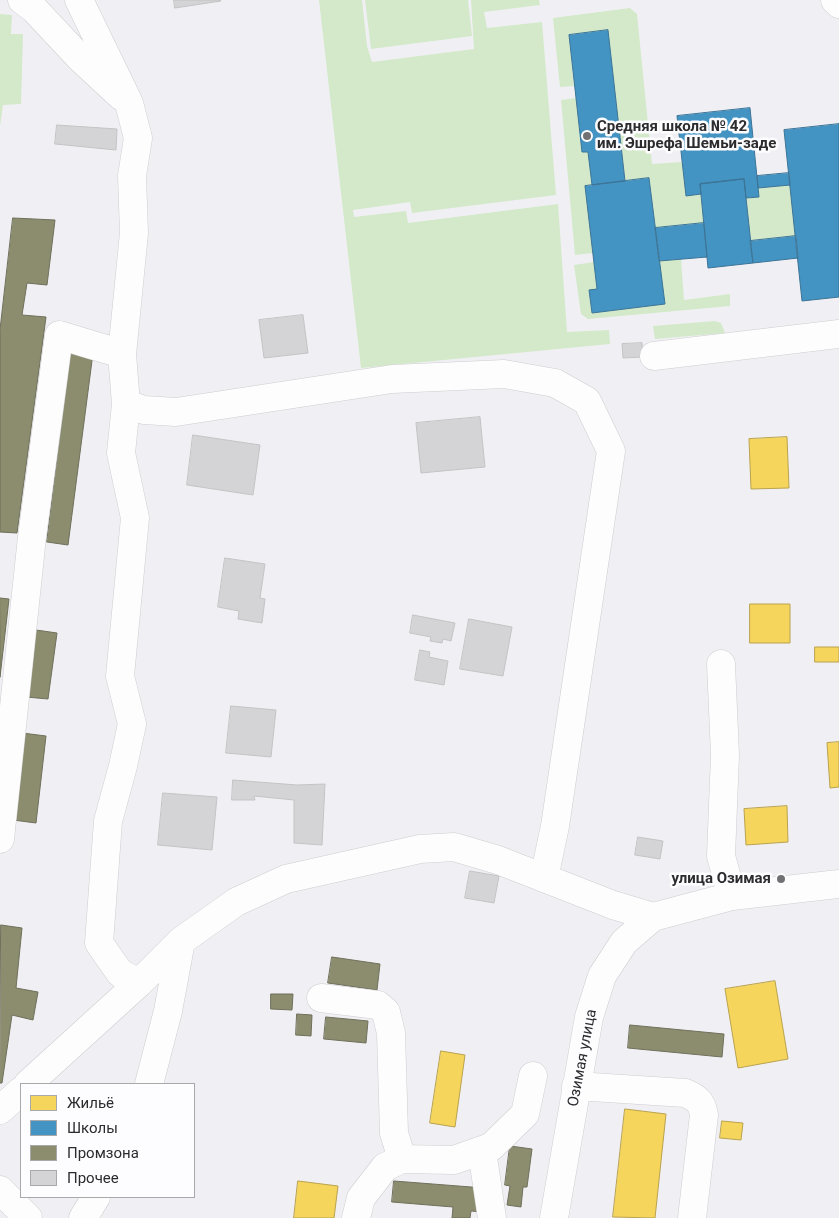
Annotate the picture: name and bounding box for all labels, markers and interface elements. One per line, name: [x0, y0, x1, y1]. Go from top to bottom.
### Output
place label: Средняя школа № 42 им. Эшрефа Шемьи-заде: [597, 118, 776, 153]
marker: Средняя школа № 42 им. Эшрефа Шемьи-заде: [581, 130, 593, 142]
place label: улица Озимая: [672, 870, 771, 888]
marker: улица Озимая: [775, 873, 787, 885]
street label: Озимая улица: [565, 1008, 601, 1108]
legend: [20, 1083, 195, 1198]
text: Жильё: [67, 1094, 114, 1112]
text: Школы: [67, 1119, 118, 1137]
text: Промзона: [67, 1144, 139, 1162]
text: Прочее: [67, 1169, 119, 1187]

